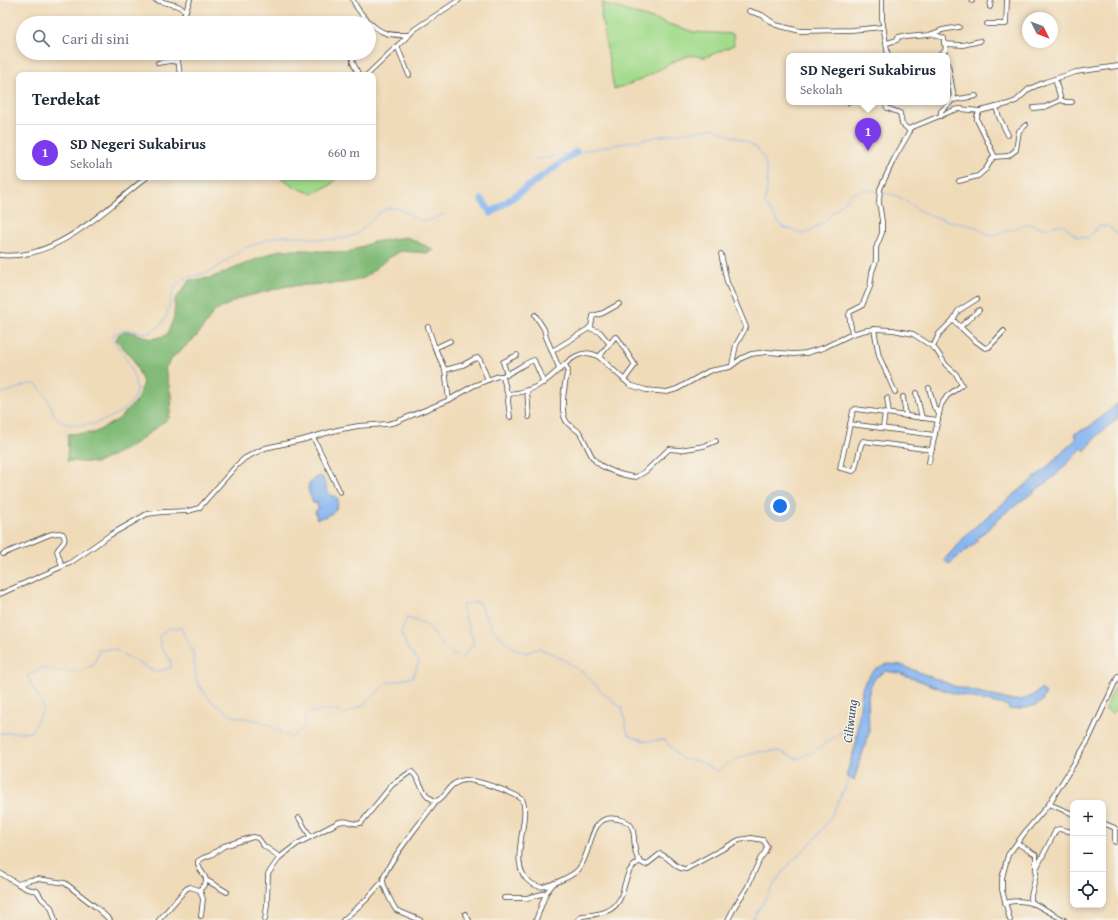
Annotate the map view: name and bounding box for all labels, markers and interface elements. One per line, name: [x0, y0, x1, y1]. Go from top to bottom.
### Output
north arrow: [1022, 12, 1058, 48]
search box: [16, 16, 376, 60]
icon: search: [30, 27, 52, 49]
text: Cari di sini: [62, 28, 129, 49]
popup: [786, 53, 950, 105]
text: SD Negeri Sukabirus: [800, 59, 936, 80]
text: Sekolah: [800, 80, 843, 99]
text: Terdekat: [32, 86, 100, 111]
pin: 1: [855, 118, 881, 151]
text: SD Negeri Sukabirus: [70, 133, 206, 154]
text: 1: [42, 143, 48, 162]
text: 660 m: [328, 143, 360, 162]
text: Sekolah: [70, 154, 113, 173]
your location: [770, 496, 790, 516]
water label: Ciliwung: [838, 698, 862, 744]
map controls: [1070, 800, 1106, 908]
button: +: [1070, 800, 1106, 836]
button: −: [1070, 836, 1106, 872]
button: locate: [1070, 872, 1106, 908]

